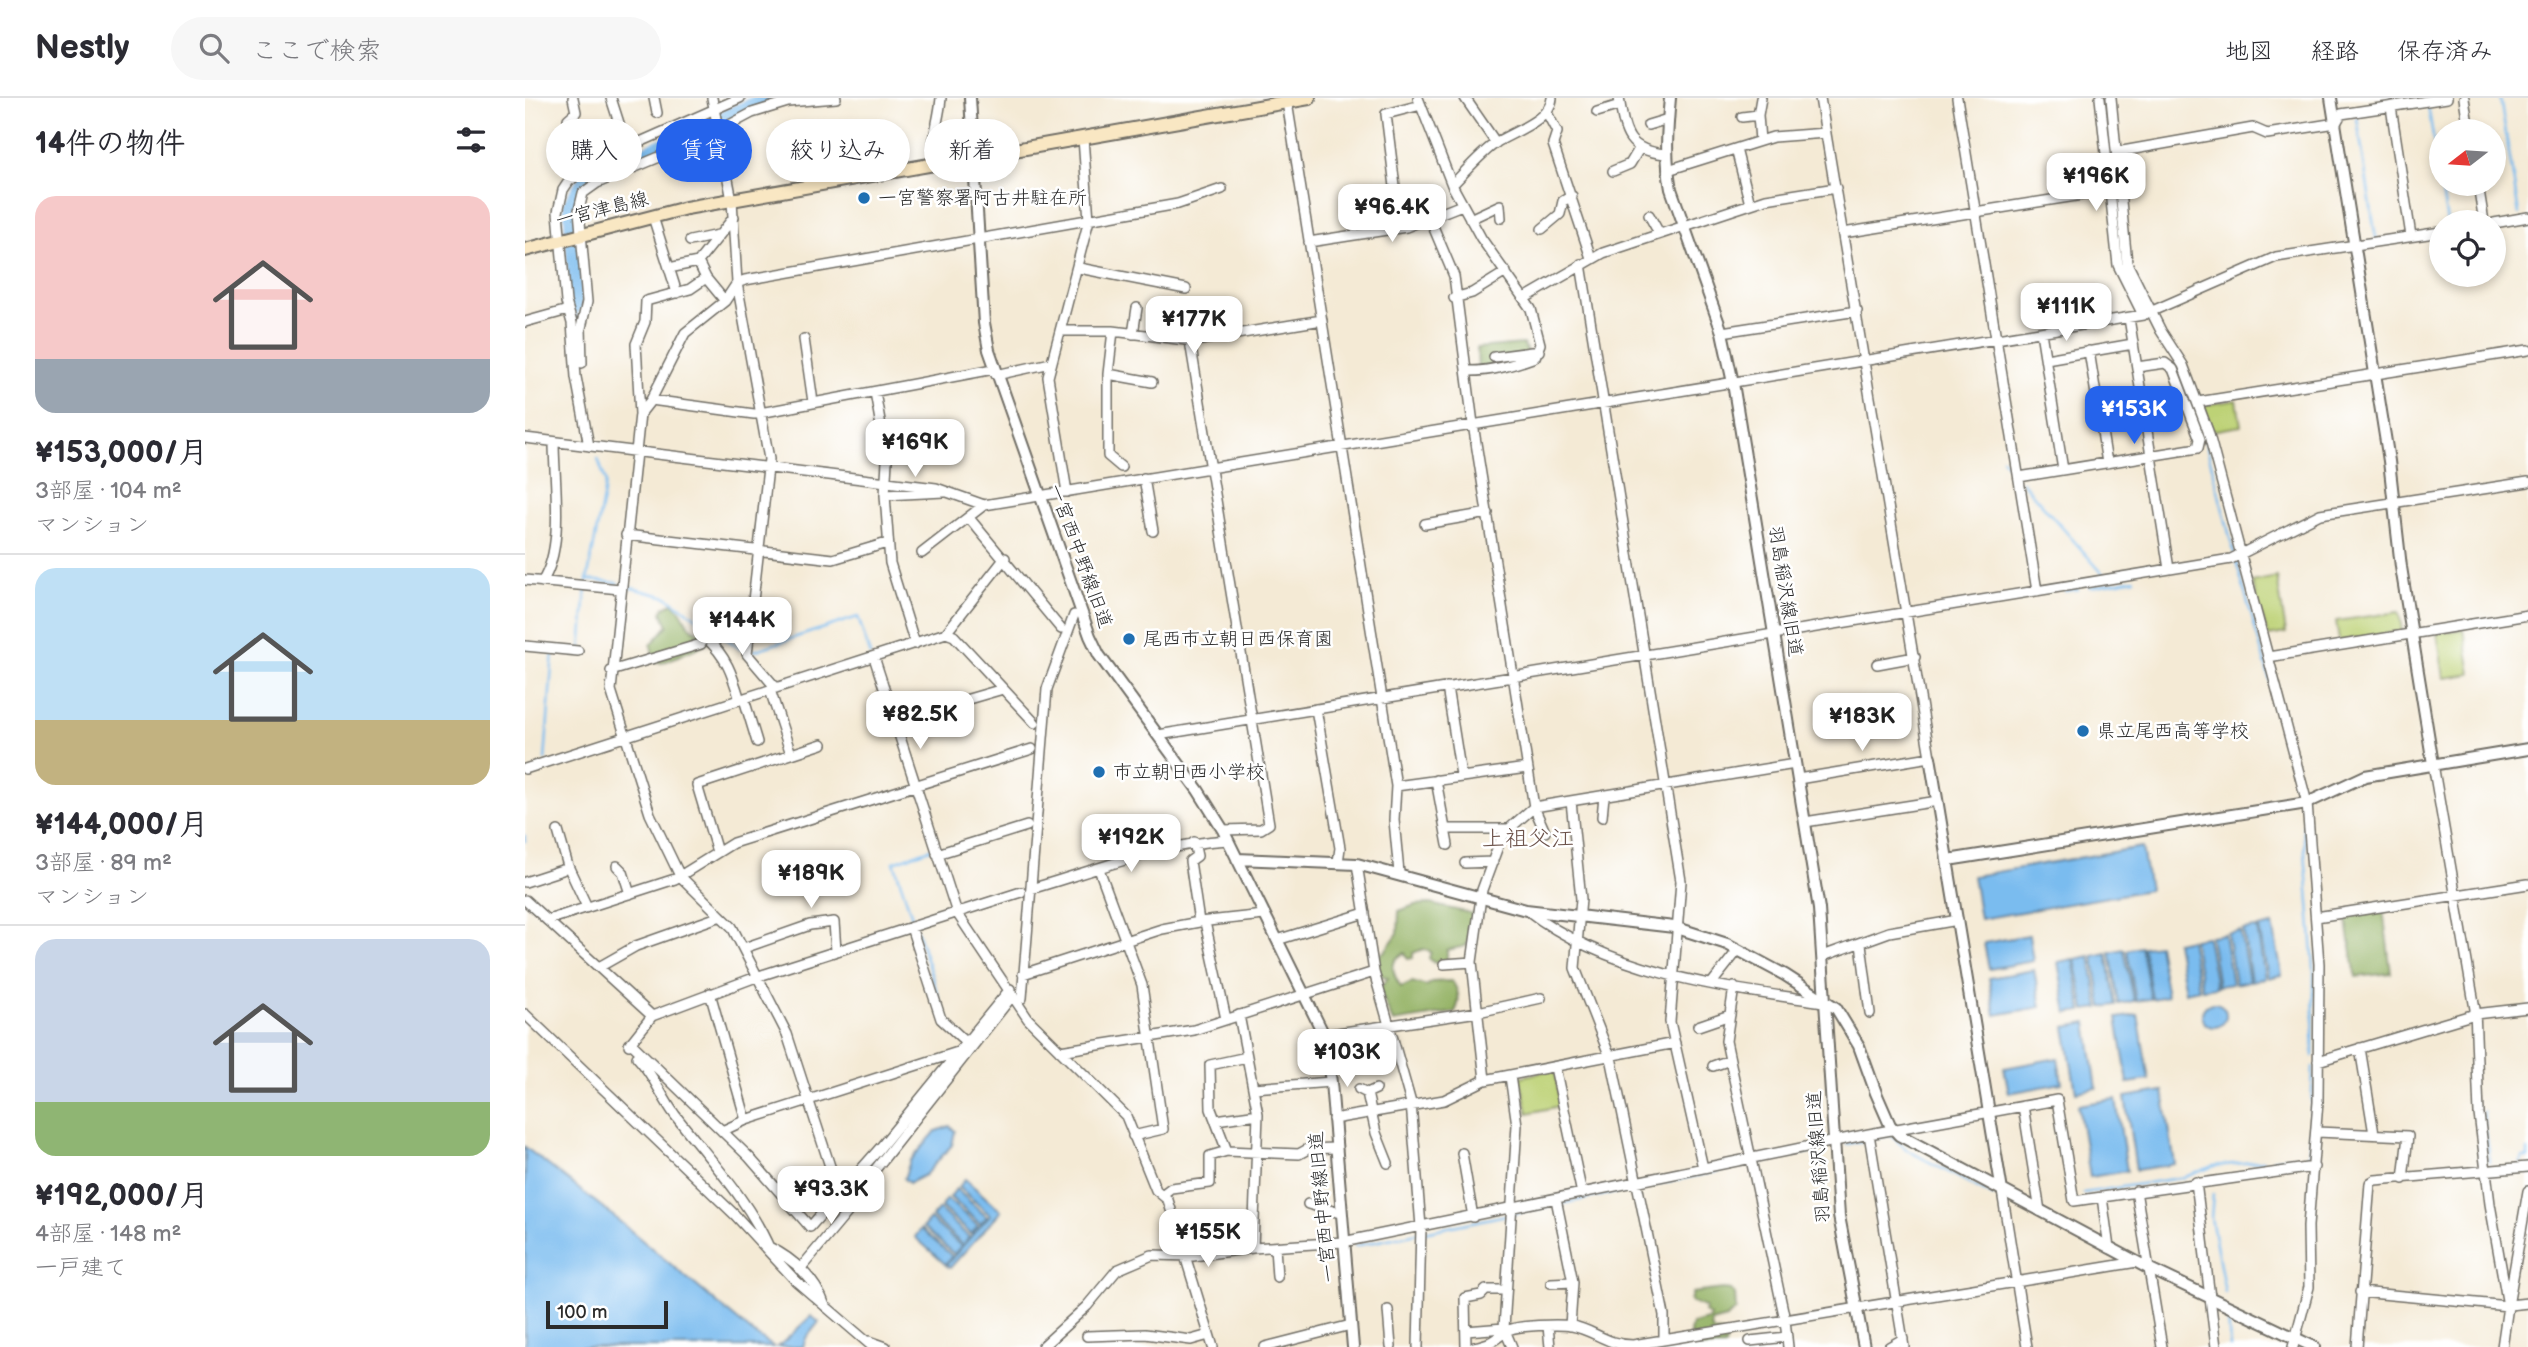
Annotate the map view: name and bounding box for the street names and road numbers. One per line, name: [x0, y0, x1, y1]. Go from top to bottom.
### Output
street label: 一宮津島線: [553, 187, 651, 233]
street label: 一宮西中野線旧道: [1043, 481, 1117, 631]
street label: 羽島稲沢線旧道: [1763, 524, 1807, 658]
street label: 羽島稲沢線旧道: [1803, 1090, 1835, 1224]
street label: 一宮西中野線旧道: [1305, 1130, 1341, 1284]

